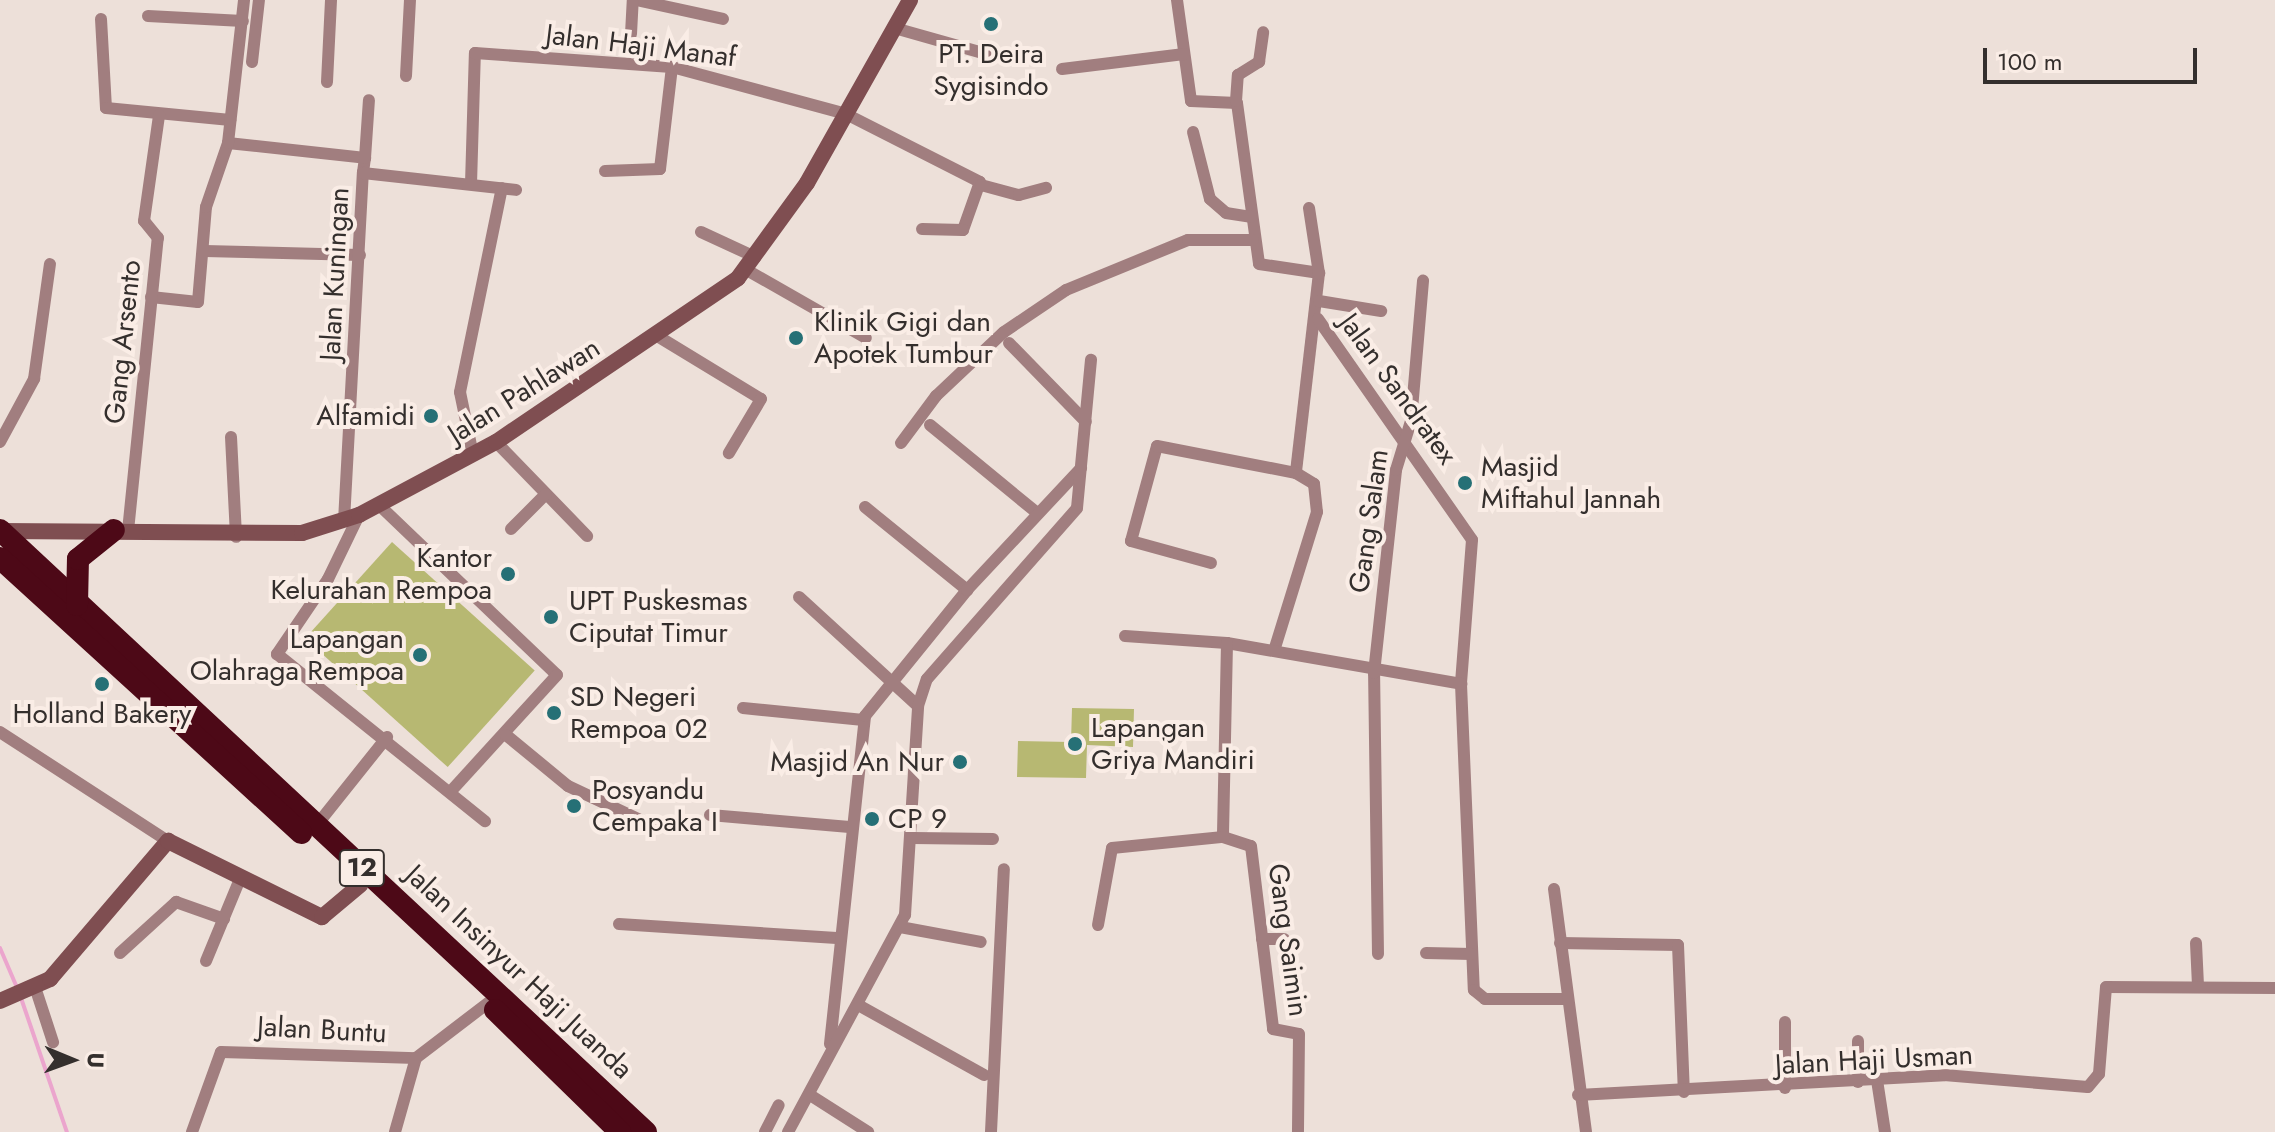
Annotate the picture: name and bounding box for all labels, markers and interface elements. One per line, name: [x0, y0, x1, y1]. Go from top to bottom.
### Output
marker: PT. Deira Sygisindo: [982, 15, 1000, 33]
street label: Jalan Haji Manaf: [544, 18, 738, 74]
scale bar: [1987, 32, 2201, 82]
place label: PT. Deira Sygisindo: [934, 37, 1048, 103]
text: 100 m: [1997, 44, 2063, 79]
street label: Jalan Kuningan: [314, 186, 356, 362]
street label: Gang Arsento: [98, 258, 148, 426]
place label: Klinik Gigi dan Apotek Tumbur: [814, 305, 993, 371]
street label: Jalan Sandratex: [1332, 307, 1464, 471]
marker: Klinik Gigi dan Apotek Tumbur: [785, 327, 807, 349]
street label: Jalan Pahlawan: [442, 331, 606, 451]
place label: Alfamidi: [316, 399, 415, 433]
marker: Alfamidi: [422, 407, 440, 425]
street label: Gang Salam: [1342, 447, 1396, 595]
place label: Masjid Miftahul Jannah: [1481, 450, 1661, 516]
marker: Masjid Miftahul Jannah: [1456, 474, 1474, 492]
place label: Kantor Kelurahan Rempoa: [270, 541, 492, 607]
marker: Kantor Kelurahan Rempoa: [499, 565, 517, 583]
place label: UPT Puskesmas Ciputat Timur: [569, 584, 747, 650]
marker: UPT Puskesmas Ciputat Timur: [540, 606, 562, 628]
place label: Lapangan Olahraga Rempoa: [190, 622, 404, 688]
marker: Lapangan Olahraga Rempoa: [411, 646, 429, 664]
marker: Holland Bakery: [93, 675, 111, 693]
place label: SD Negeri Rempoa 02: [570, 680, 708, 746]
place label: Holland Bakery: [13, 697, 191, 731]
marker: SD Negeri Rempoa 02: [545, 704, 563, 722]
place label: Lapangan Griya Mandiri: [1091, 711, 1255, 777]
marker: Lapangan Griya Mandiri: [1066, 735, 1084, 753]
place label: Masjid An Nur: [770, 745, 944, 779]
marker: Masjid An Nur: [951, 753, 969, 771]
place label: Posyandu Cempaka I: [592, 773, 718, 839]
marker: Posyandu Cempaka I: [563, 795, 585, 817]
place label: CP 9: [888, 802, 947, 836]
marker: CP 9: [863, 810, 881, 828]
road number: 12: [338, 846, 386, 890]
street label: Jalan Insinyur Haji Juanda: [399, 858, 639, 1086]
street label: Gang Saimin: [1261, 861, 1315, 1019]
street label: Jalan Buntu: [256, 1010, 388, 1050]
north arrow: [32, 1020, 112, 1100]
street label: Jalan Haji Usman: [1774, 1038, 1974, 1082]
text: U: [80, 1052, 112, 1068]

